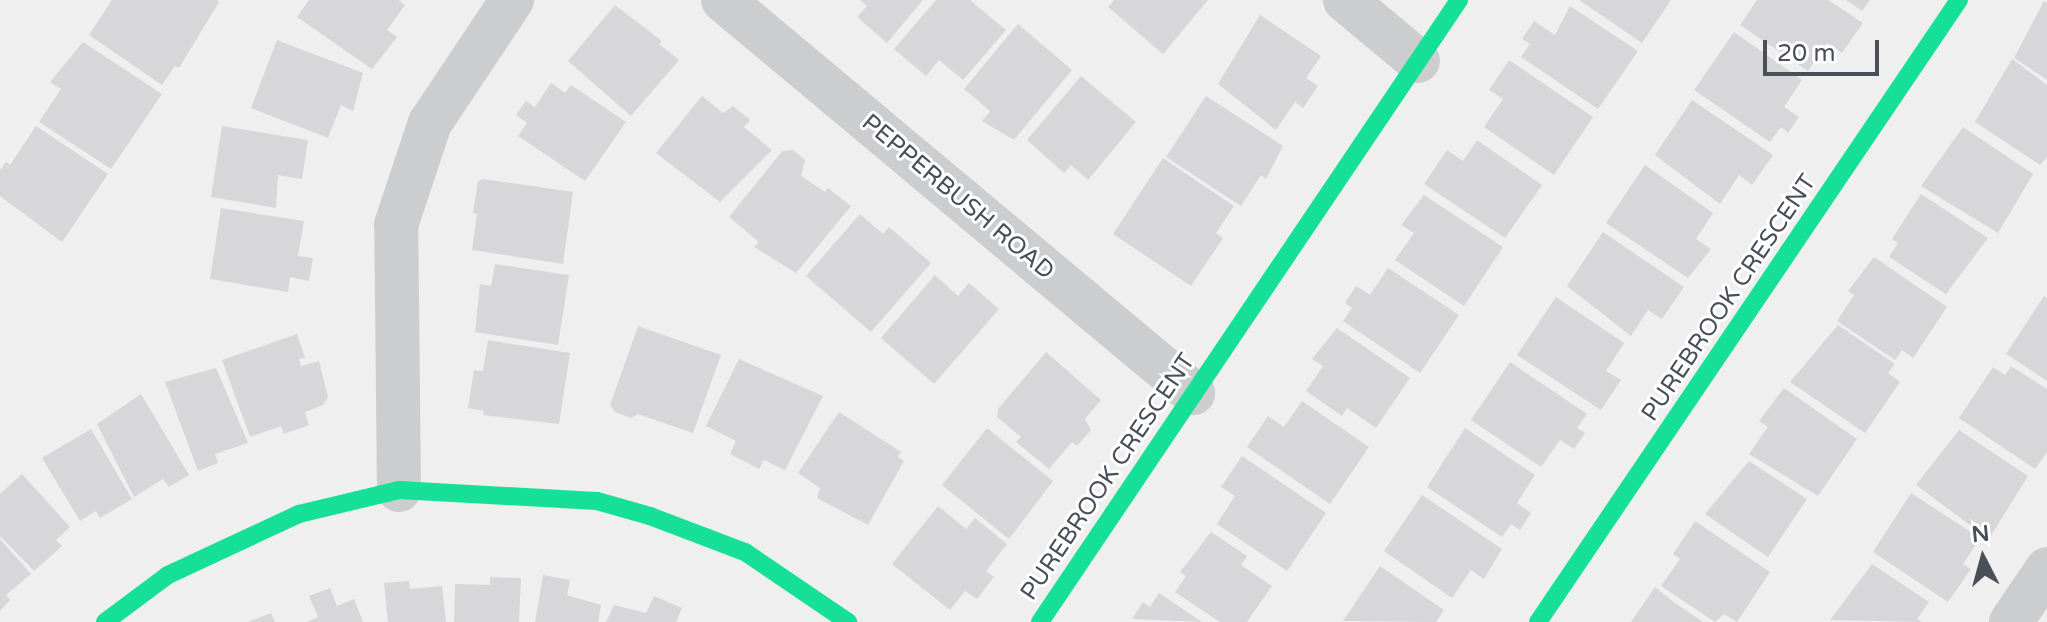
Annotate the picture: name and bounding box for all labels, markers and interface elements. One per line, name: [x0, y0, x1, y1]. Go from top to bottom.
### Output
scale bar: [1767, 24, 1883, 74]
text: 20 m: [1777, 39, 1835, 68]
street label: PEPPERBUSH ROAD: [856, 108, 1060, 286]
street label: PUREBROOK CRESCENT: [1636, 169, 1822, 427]
street label: PUREBROOK CRESCENT: [1015, 348, 1201, 606]
north arrow: [1943, 518, 2023, 598]
text: N: [1970, 520, 1991, 548]

